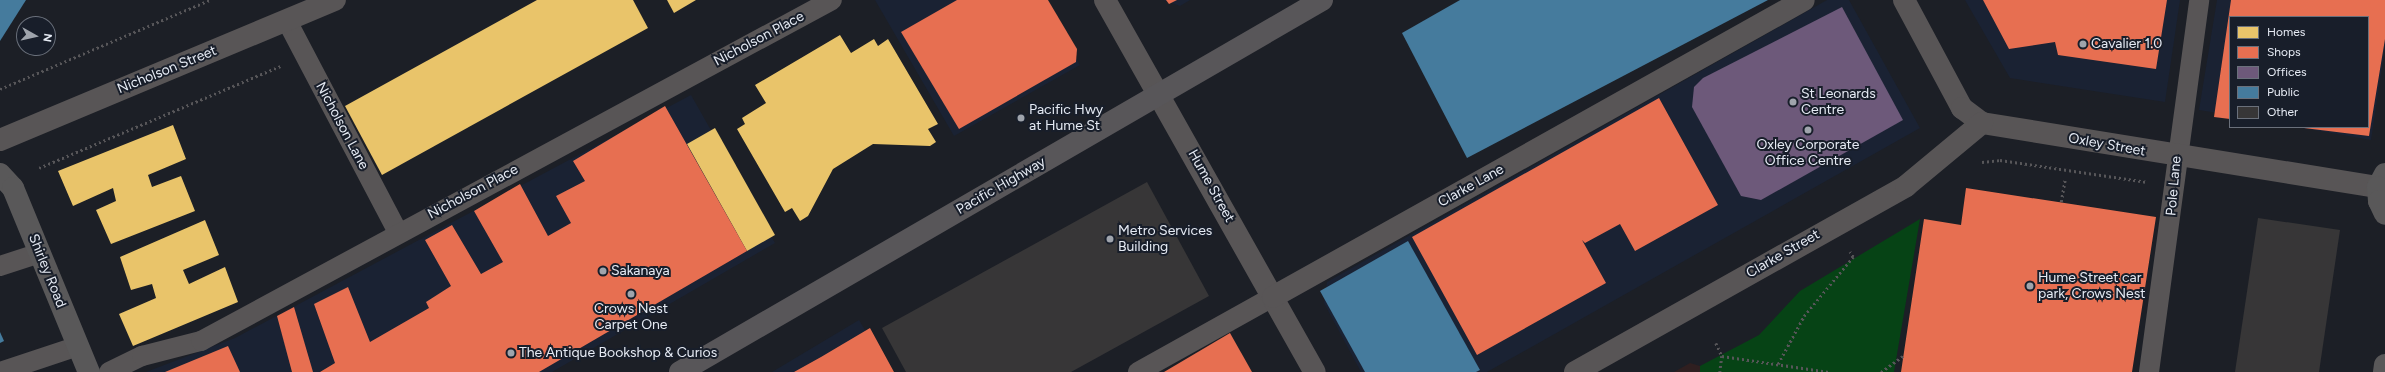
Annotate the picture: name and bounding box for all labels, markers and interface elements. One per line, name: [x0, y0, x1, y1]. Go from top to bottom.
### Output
street label: Nicholson Place: [711, 8, 807, 70]
north arrow: [16, 16, 56, 56]
legend: [2229, 16, 2369, 128]
text: Homes: [2267, 25, 2305, 39]
text: N: [40, 32, 54, 43]
place label: Cavalier 1.0: [2091, 36, 2162, 52]
marker: Cavalier 1.0: [2078, 39, 2088, 49]
street label: Nicholson Street: [115, 42, 219, 98]
text: Shops: [2267, 45, 2301, 59]
text: Offices: [2267, 65, 2307, 79]
street label: Nicholson Lane: [312, 79, 372, 173]
text: Public: [2267, 85, 2300, 99]
place label: St Leonards Centre: [1801, 86, 1876, 118]
marker: St Leonards Centre: [1788, 97, 1798, 107]
place label: Pacific Hwy at Hume St: [1029, 102, 1103, 134]
text: Other: [2267, 105, 2298, 119]
marker: Pacific Hwy at Hume St: [1016, 113, 1026, 123]
marker: Oxley Corporate Office Centre: [1803, 125, 1813, 135]
street label: Oxley Street: [2067, 130, 2147, 160]
place label: Oxley Corporate Office Centre: [1757, 137, 1859, 170]
street label: Hume Street: [1184, 147, 1238, 225]
street label: Pacific Highway: [953, 154, 1049, 218]
street label: Pole Lane: [2163, 155, 2185, 217]
street label: Nicholson Place: [425, 161, 521, 223]
street label: Clarke Lane: [1435, 161, 1507, 211]
place label: Metro Services Building: [1118, 223, 1212, 256]
street label: Clarke Street: [1743, 226, 1823, 282]
street label: Shirley Road: [25, 232, 69, 310]
marker: Metro Services Building: [1105, 234, 1115, 244]
place label: Sakanaya: [611, 263, 670, 279]
marker: Sakanaya: [598, 266, 608, 276]
place label: Hume Street car park, Crows Nest: [2038, 270, 2146, 302]
marker: Hume Street car park, Crows Nest: [2025, 281, 2035, 291]
marker: Crows Nest Carpet One: [626, 289, 636, 299]
place label: Crows Nest Carpet One: [594, 301, 668, 334]
place label: The Antique Bookshop & Curios: [519, 345, 717, 361]
marker: The Antique Bookshop & Curios: [506, 348, 516, 358]

